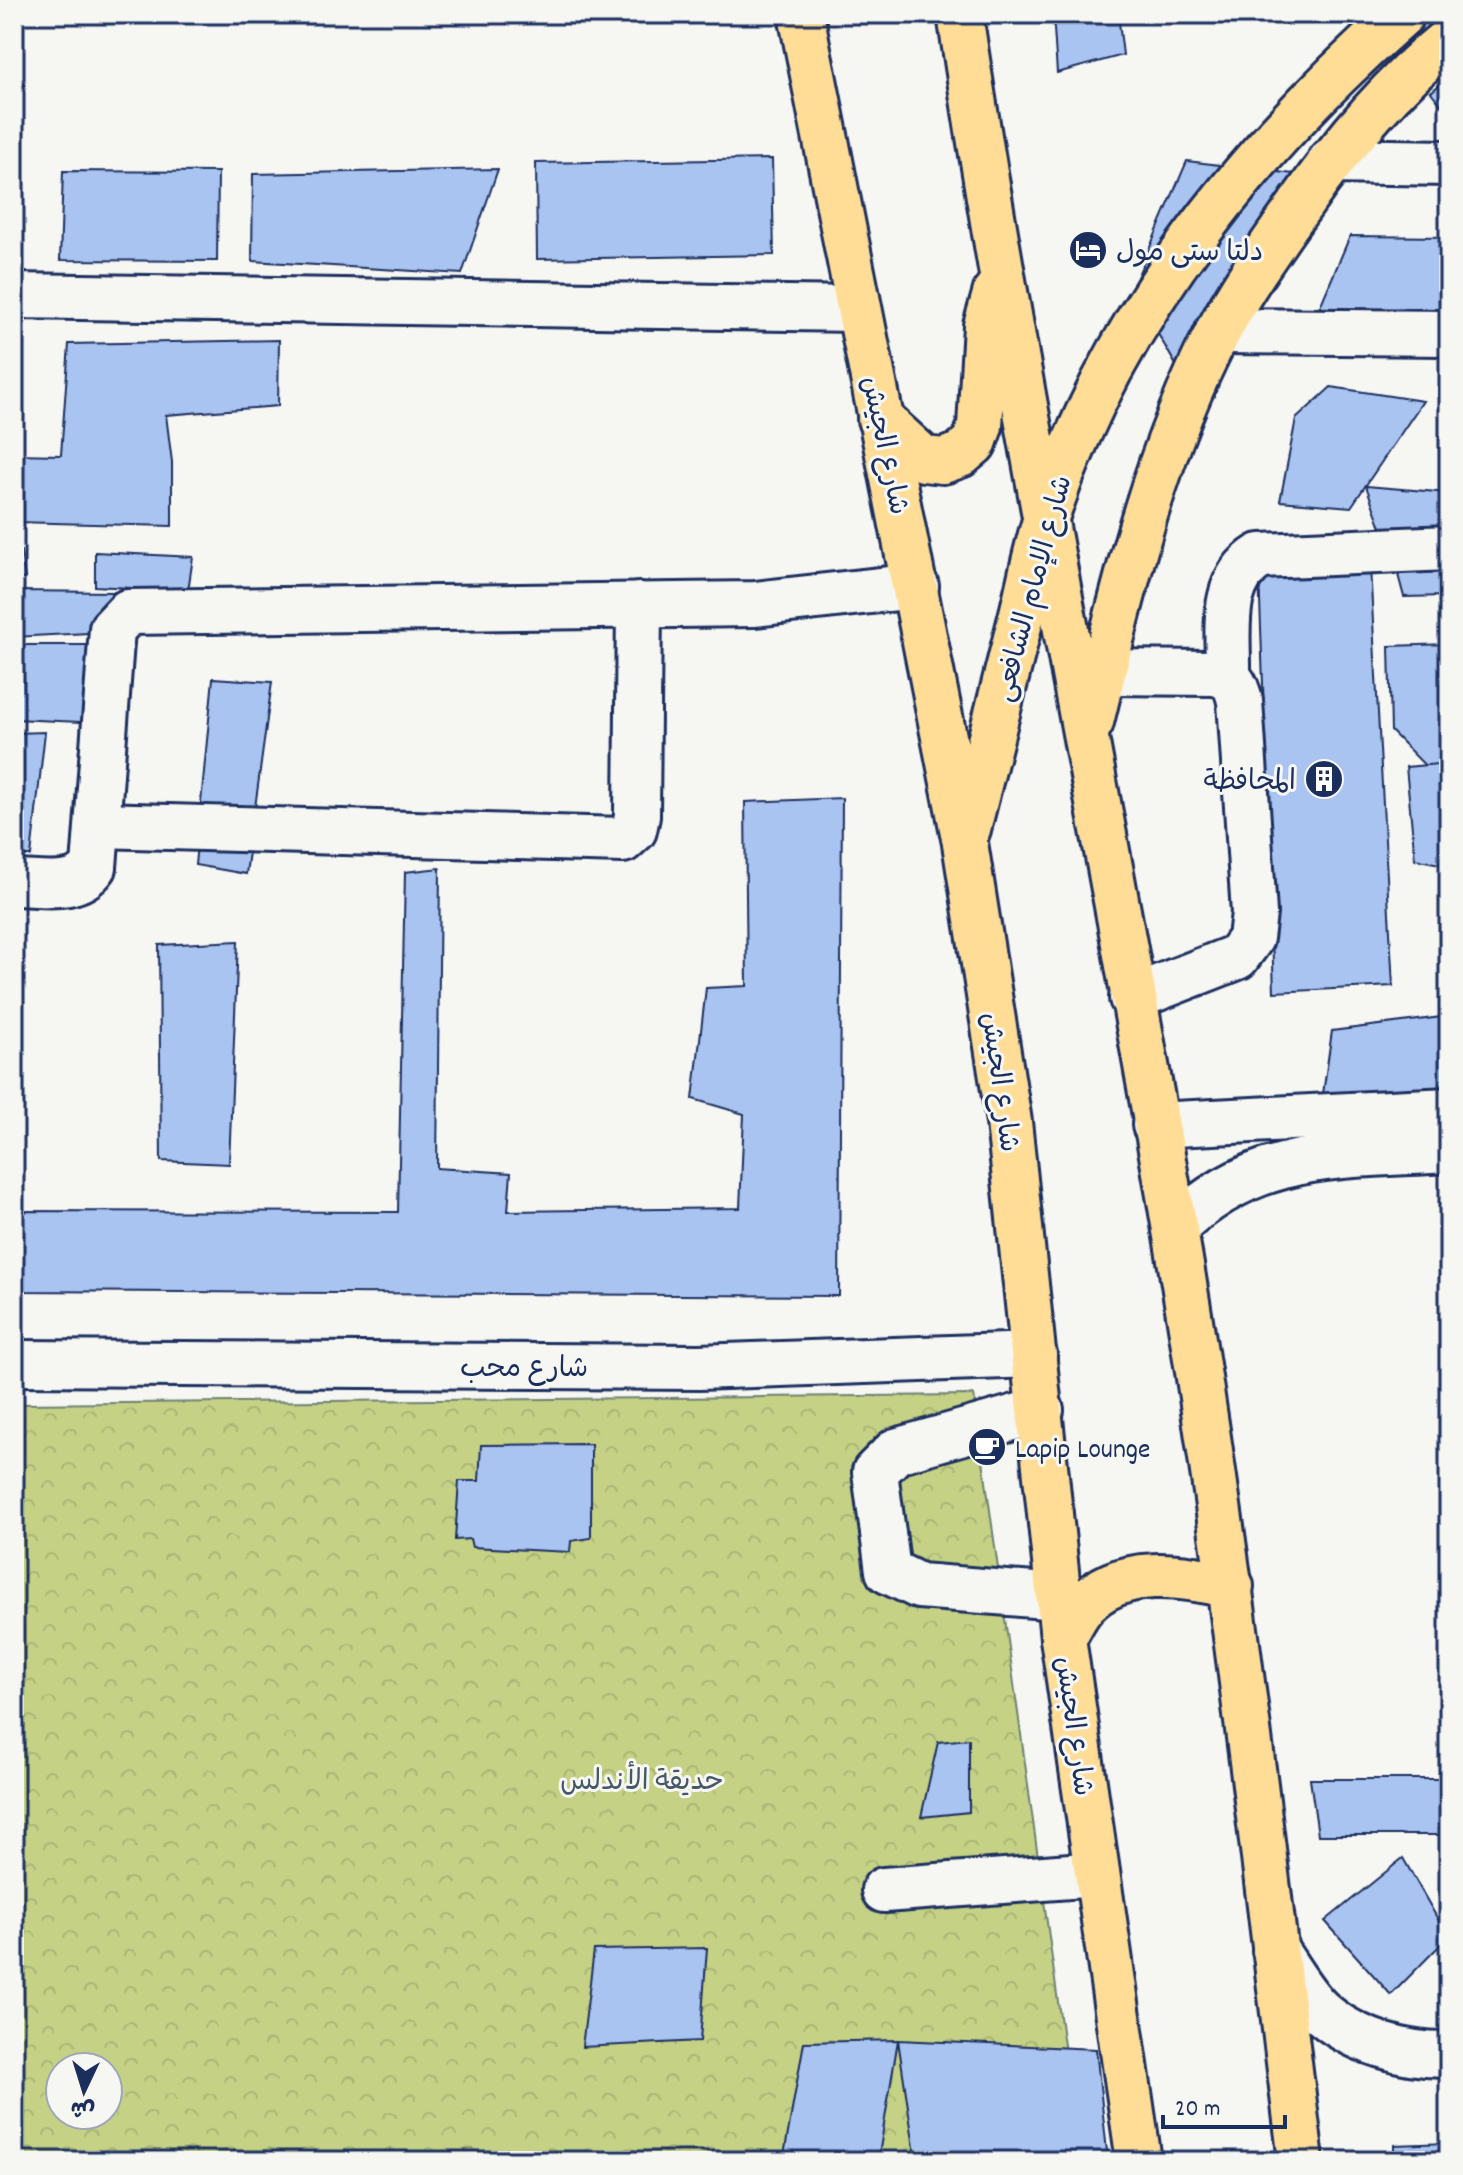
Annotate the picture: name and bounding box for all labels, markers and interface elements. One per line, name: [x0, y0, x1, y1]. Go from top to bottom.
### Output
hotel icon: دلتا ستى مول: [1067, 229, 1109, 271]
place label: دلتا ستى مول: [1116, 235, 1263, 275]
street label: شارع الجيش: [848, 373, 916, 519]
street label: شارع الإمام الشافعى: [986, 472, 1085, 707]
building icon: المحافظة: [1303, 758, 1345, 800]
place label: المحافظة: [1203, 764, 1296, 804]
street label: شارع الجيش: [967, 1010, 1027, 1155]
street label: شارع محب: [460, 1351, 588, 1391]
cafe icon: Lapip Lounge: [966, 1426, 1008, 1468]
place label: Lapip Lounge: [1015, 1432, 1150, 1472]
street label: شارع الجيش: [1041, 1654, 1101, 1799]
park label: حديقة الأندلس: [560, 1761, 724, 1804]
north arrow: [44, 2051, 124, 2131]
scale bar: [1163, 2079, 1285, 2129]
text: ش: [70, 2091, 96, 2124]
text: 20 m: [1175, 2093, 1221, 2127]

